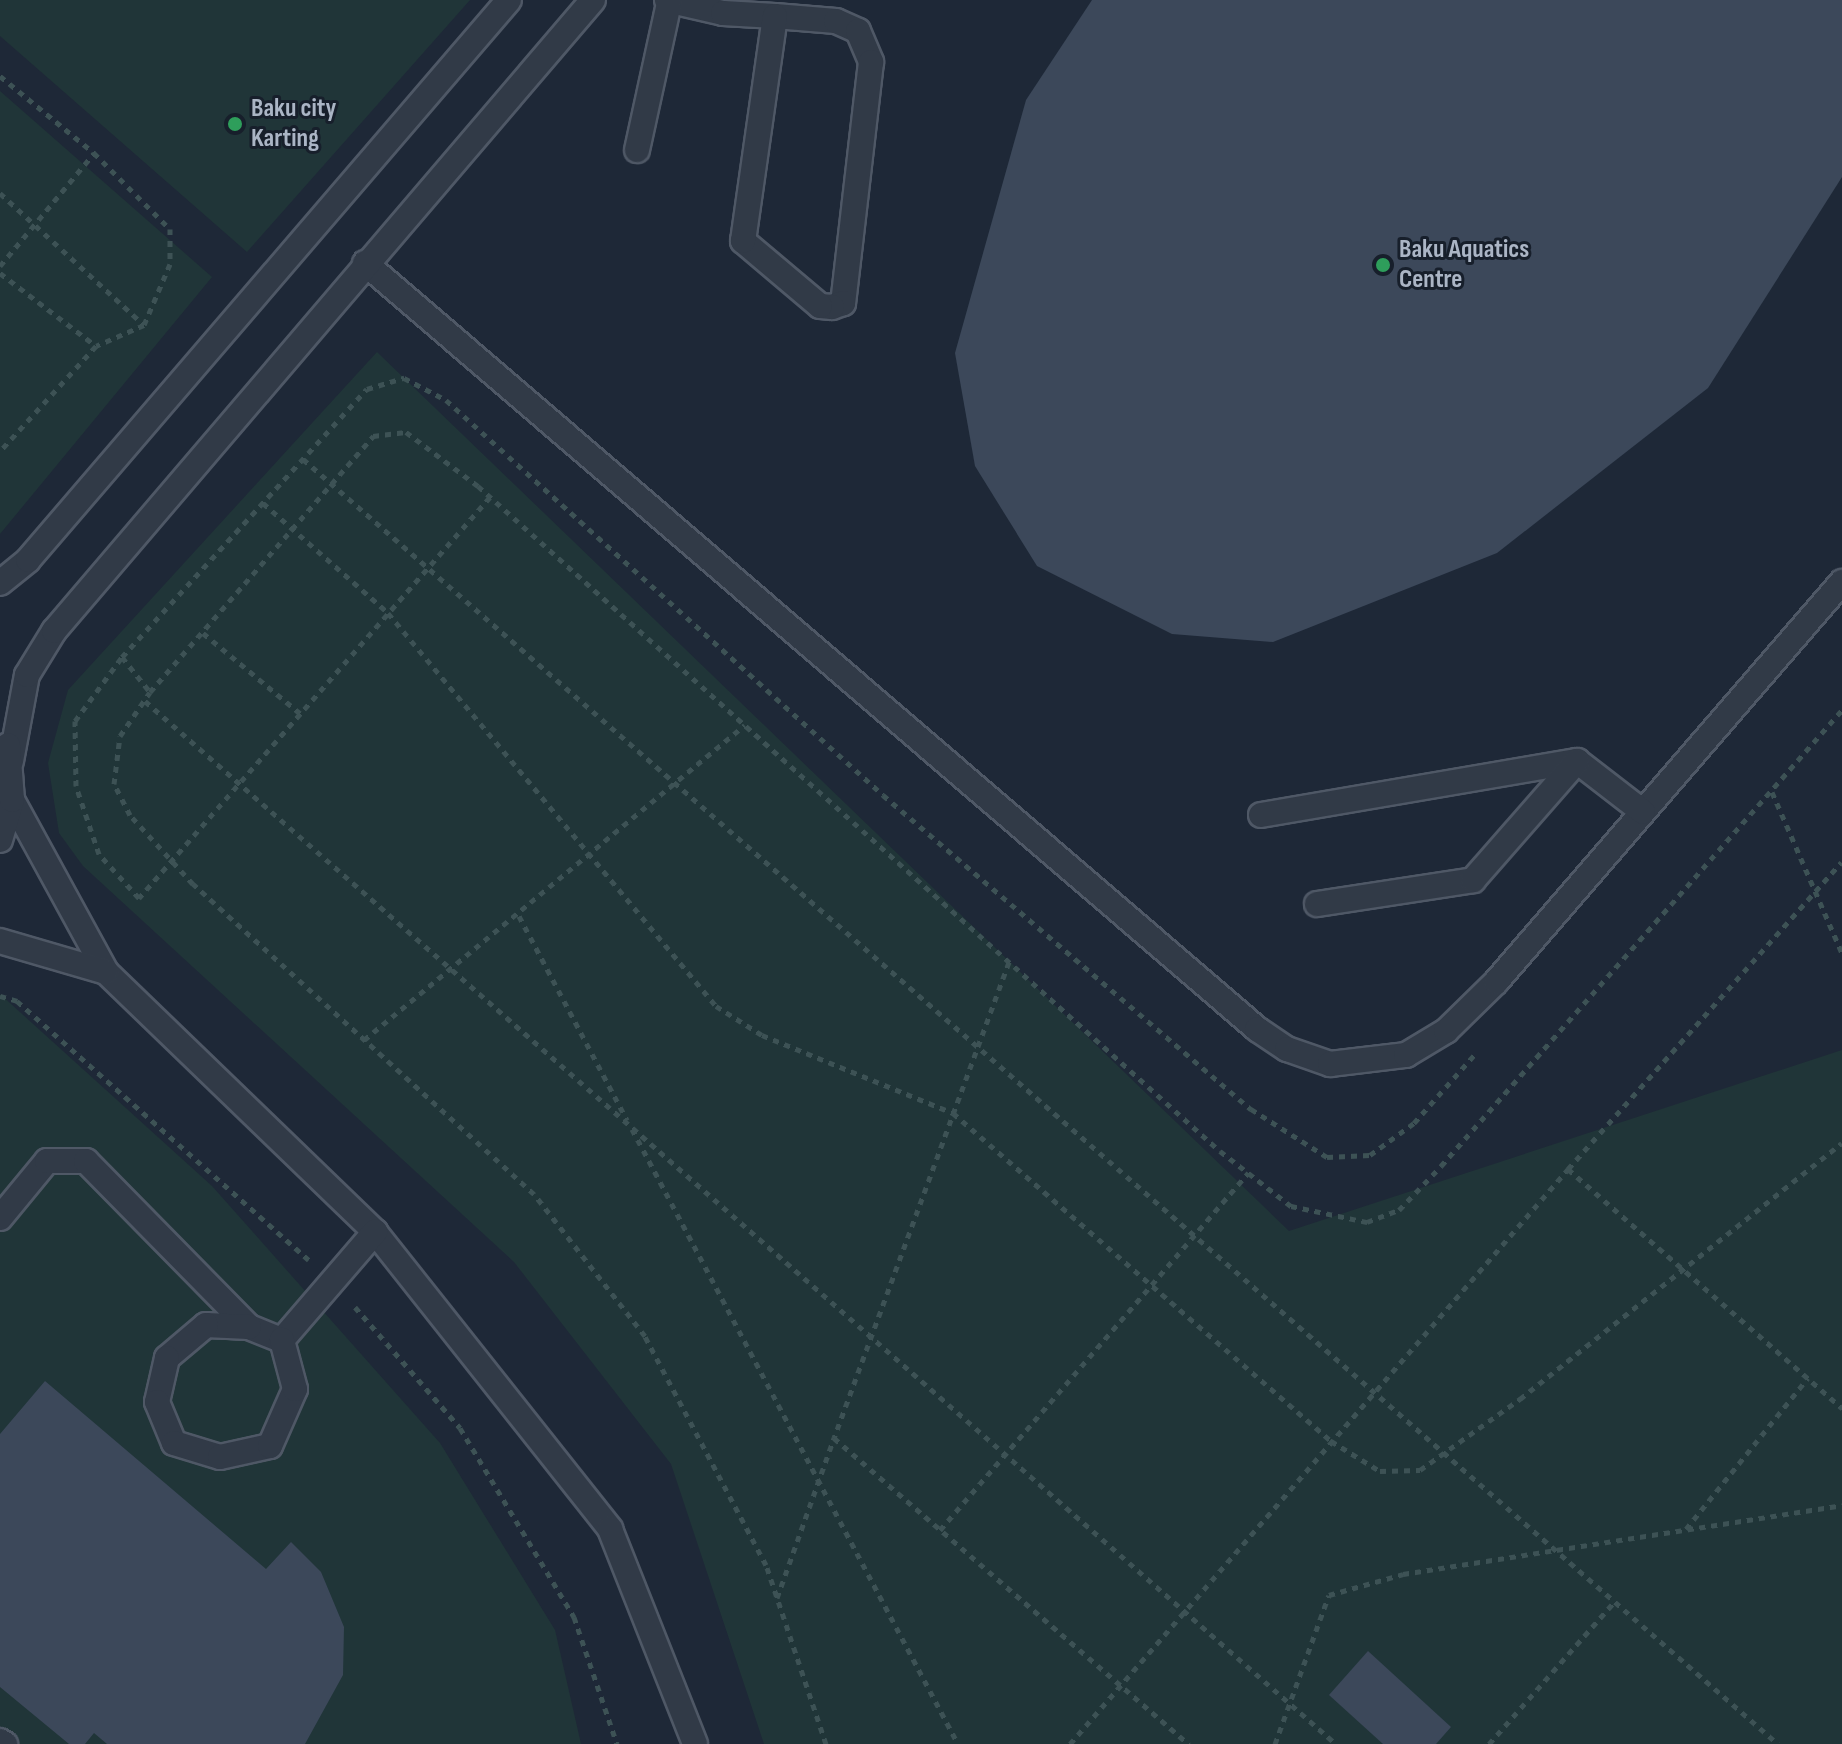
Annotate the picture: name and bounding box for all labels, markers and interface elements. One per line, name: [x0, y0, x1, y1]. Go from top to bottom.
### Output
place label: Baku city Karting: [251, 93, 336, 154]
marker: Baku city Karting: [226, 115, 244, 133]
place label: Baku Aquatics Centre: [1399, 234, 1529, 296]
marker: Baku Aquatics Centre: [1374, 256, 1392, 274]

